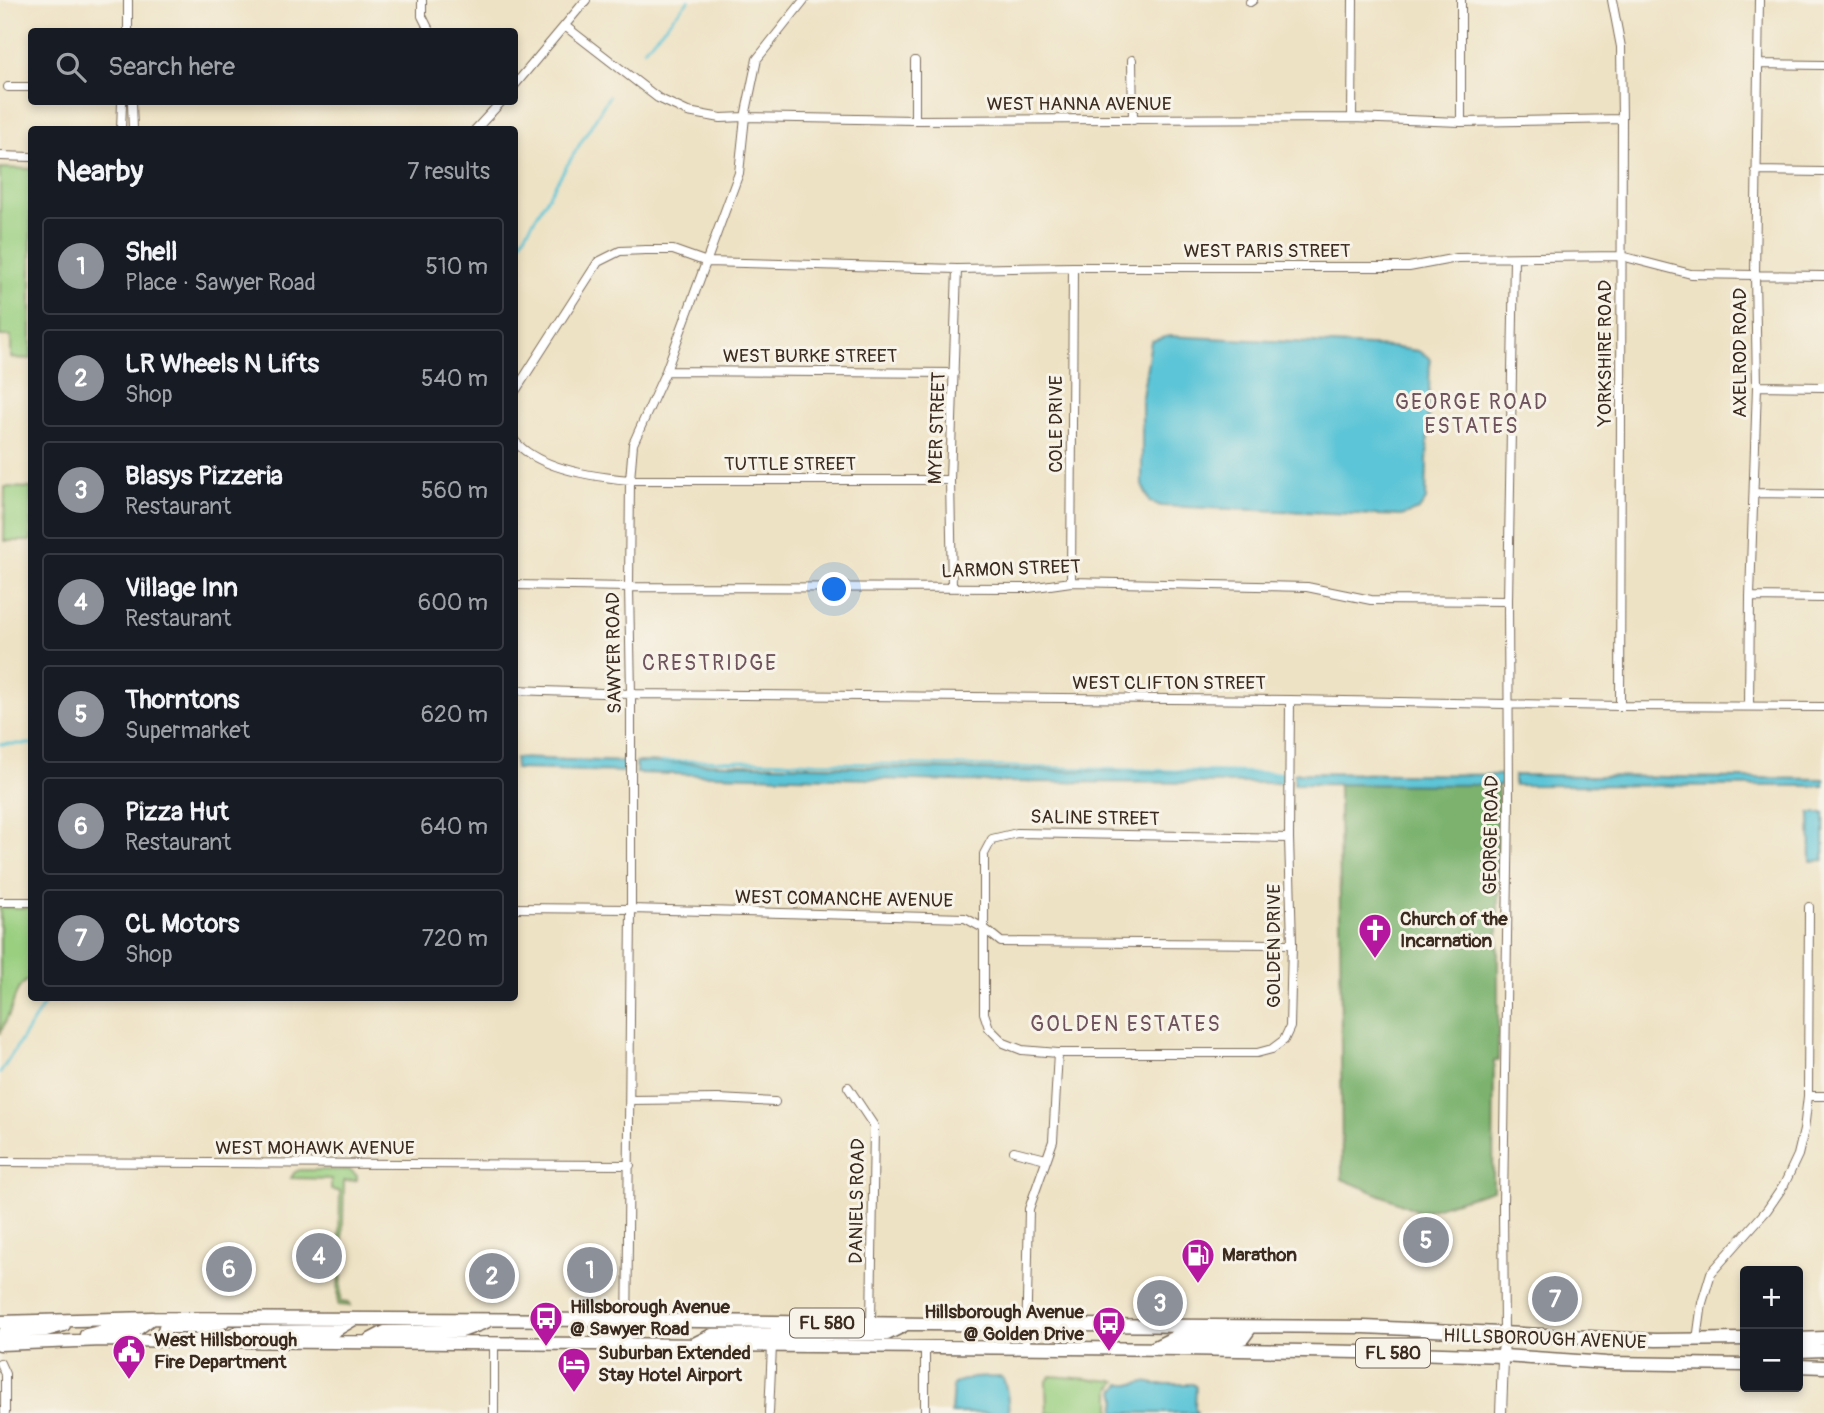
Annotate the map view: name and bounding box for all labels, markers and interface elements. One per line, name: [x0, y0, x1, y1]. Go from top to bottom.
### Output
search box: [28, 28, 518, 105]
icon: search: [52, 48, 90, 86]
text: Search here: [108, 51, 235, 83]
street label: WEST HANNA AVENUE: [986, 92, 1172, 116]
text: Nearby: [56, 153, 143, 190]
text: 7 results: [407, 157, 490, 186]
text: Shell: [125, 236, 178, 268]
street label: WEST PARIS STREET: [1183, 239, 1351, 263]
text: 1: [77, 252, 86, 281]
text: 510 m: [425, 252, 488, 281]
text: Place · Sawyer Road: [125, 268, 316, 297]
street label: YORKSHIRE ROAD: [1593, 280, 1617, 427]
street label: AXELROD ROAD: [1728, 288, 1752, 418]
street label: WEST BURKE STREET: [723, 344, 897, 368]
text: LR Wheels N Lifts: [125, 348, 319, 380]
text: 2: [75, 364, 87, 393]
text: 540 m: [421, 364, 488, 393]
street label: MYER STREET: [923, 371, 951, 485]
street label: COLE DRIVE: [1044, 375, 1068, 473]
text: Shop: [125, 380, 173, 409]
district label: GEORGE ROAD ESTATES: [1395, 389, 1549, 440]
street label: TUTTLE STREET: [724, 452, 856, 476]
text: Blasys Pizzeria: [125, 460, 283, 492]
text: 3: [75, 476, 87, 505]
text: 560 m: [421, 476, 488, 505]
text: Restaurant: [125, 492, 231, 521]
street label: LARMON STREET: [941, 555, 1081, 583]
text: Village Inn: [125, 572, 238, 604]
your location: [817, 572, 851, 606]
text: 4: [74, 588, 88, 617]
text: 600 m: [418, 588, 488, 617]
street label: SAWYER ROAD: [601, 592, 627, 714]
text: Restaurant: [125, 604, 231, 633]
district label: CRESTRIDGE: [642, 650, 778, 677]
street label: WEST CLIFTON STREET: [1072, 671, 1266, 695]
text: Thorntons: [125, 684, 239, 716]
text: 5: [75, 700, 87, 729]
text: 620 m: [421, 700, 488, 729]
text: Supermarket: [125, 716, 250, 745]
street label: GEORGE ROAD: [1478, 775, 1504, 895]
text: Pizza Hut: [125, 796, 229, 828]
street label: SALINE STREET: [1030, 805, 1160, 831]
text: 6: [74, 812, 88, 841]
text: 640 m: [420, 812, 488, 841]
text: Restaurant: [125, 828, 231, 857]
street label: GOLDEN DRIVE: [1262, 884, 1286, 1008]
street label: WEST COMANCHE AVENUE: [735, 885, 953, 913]
place label: Church of the Incarnation: [1400, 907, 1508, 953]
text: CL Motors: [125, 908, 239, 940]
church icon: Church of the Incarnation: [1356, 911, 1394, 960]
text: 7: [75, 924, 87, 953]
text: 720 m: [422, 924, 488, 953]
text: Shop: [125, 940, 173, 969]
district label: GOLDEN ESTATES: [1030, 1011, 1222, 1038]
street label: WEST MOHAWK AVENUE: [215, 1136, 415, 1160]
street label: DANIELS ROAD: [844, 1138, 870, 1264]
pin: 5: [1403, 1214, 1449, 1266]
pin: 4: [296, 1230, 342, 1282]
fuel station icon: Marathon: [1179, 1236, 1217, 1285]
pin: 6: [206, 1243, 252, 1295]
place label: Marathon: [1222, 1243, 1297, 1267]
pin: 1: [567, 1244, 613, 1296]
pin: 2: [469, 1250, 515, 1302]
map controls: [1740, 1266, 1803, 1392]
button: +: [1740, 1266, 1803, 1329]
pin: 7: [1532, 1273, 1578, 1325]
pin: 3: [1137, 1277, 1183, 1329]
place label: Hillsborough Avenue @ Sawyer Road: [570, 1295, 730, 1341]
bus stop icon: Hillsborough Avenue @ Sawyer Road: [527, 1299, 565, 1348]
place label: Hillsborough Avenue @ Golden Drive: [924, 1300, 1085, 1346]
bus stop icon: Hillsborough Avenue @ Golden Drive: [1090, 1304, 1128, 1353]
road number: FL 580: [790, 1308, 864, 1338]
street label: HILLSBOROUGH AVENUE: [1443, 1323, 1647, 1355]
place label: West Hillsborough Fire Department: [154, 1328, 297, 1374]
button: −: [1740, 1329, 1803, 1392]
public building icon: West Hillsborough Fire Department: [110, 1332, 148, 1381]
road number: FL 580: [1356, 1338, 1430, 1368]
place label: Suburban Extended Stay Hotel Airport: [598, 1341, 751, 1387]
hotel icon: Suburban Extended Stay Hotel Airport: [555, 1345, 593, 1394]

